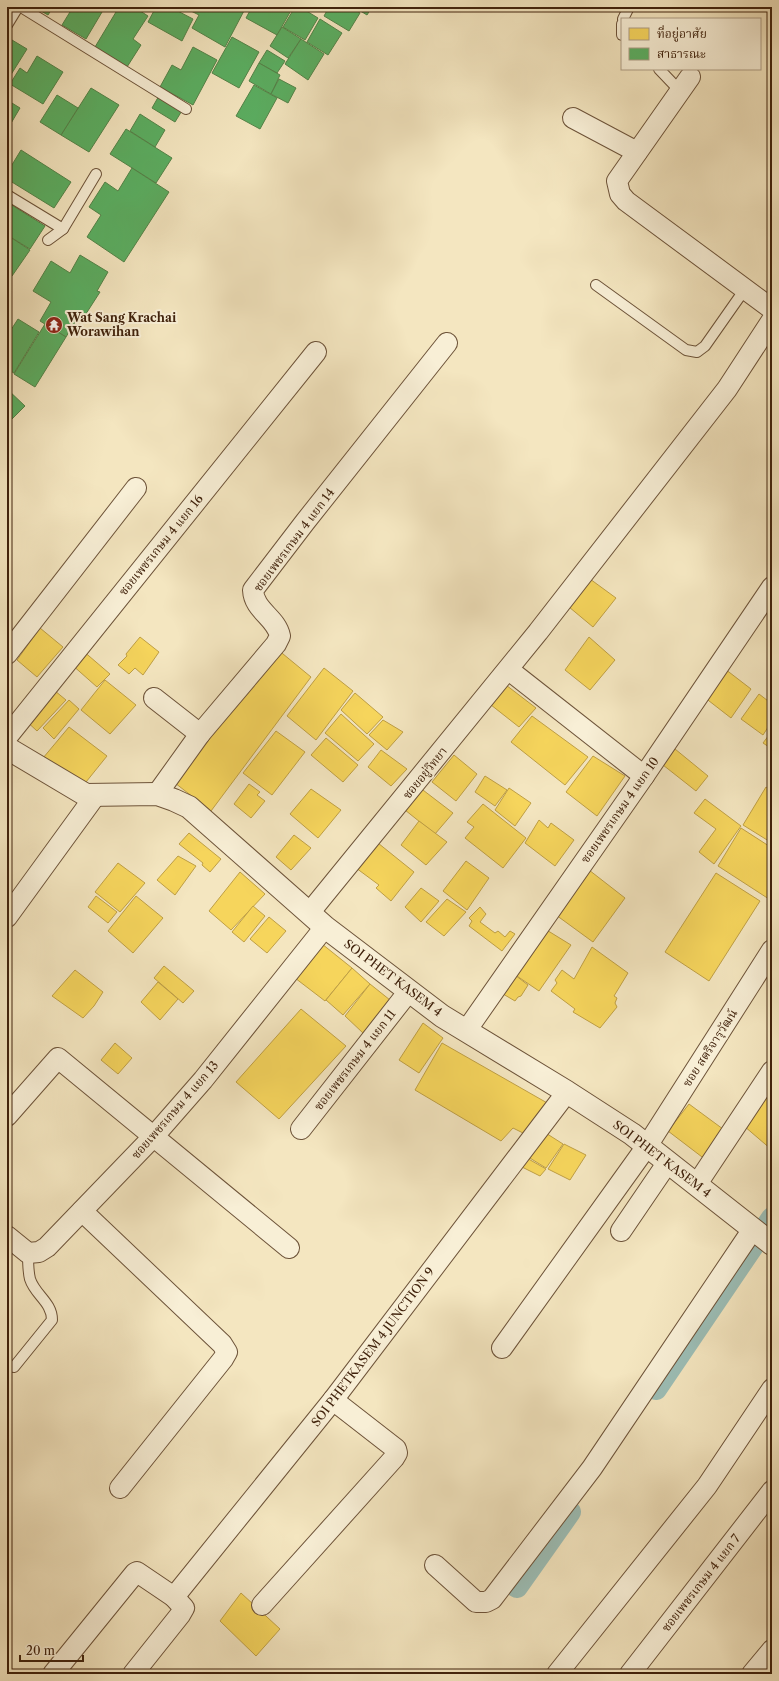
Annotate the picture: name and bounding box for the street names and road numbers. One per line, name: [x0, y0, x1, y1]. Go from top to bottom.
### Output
street label: ซอยเพชรเกษม 4 แยก 14: [250, 485, 337, 594]
street label: ซอยเพชรเกษม 4 แยก 16: [115, 491, 206, 598]
street label: ซอยอยู่วิทยา: [399, 744, 451, 802]
street label: ซอยเพชรเกษม 4 แยก 10: [577, 754, 662, 866]
street label: SOI PHET KASEM 4: [341, 936, 445, 1019]
street label: ซอยเพชรเกษม 4 แยก 11: [311, 1006, 399, 1113]
street label: ซอย สตรีจารุวัฒน์: [679, 1006, 741, 1090]
street label: ซอยเพชรเกษม 4 แยก 13: [128, 1058, 221, 1162]
street label: SOI PHET KASEM 4: [610, 1117, 714, 1200]
street label: SOI PHETKASEM 4 JUNCTION 9: [308, 1264, 437, 1429]
street label: ซอยเพชรเกษม 4 แยก 7: [658, 1531, 743, 1634]

